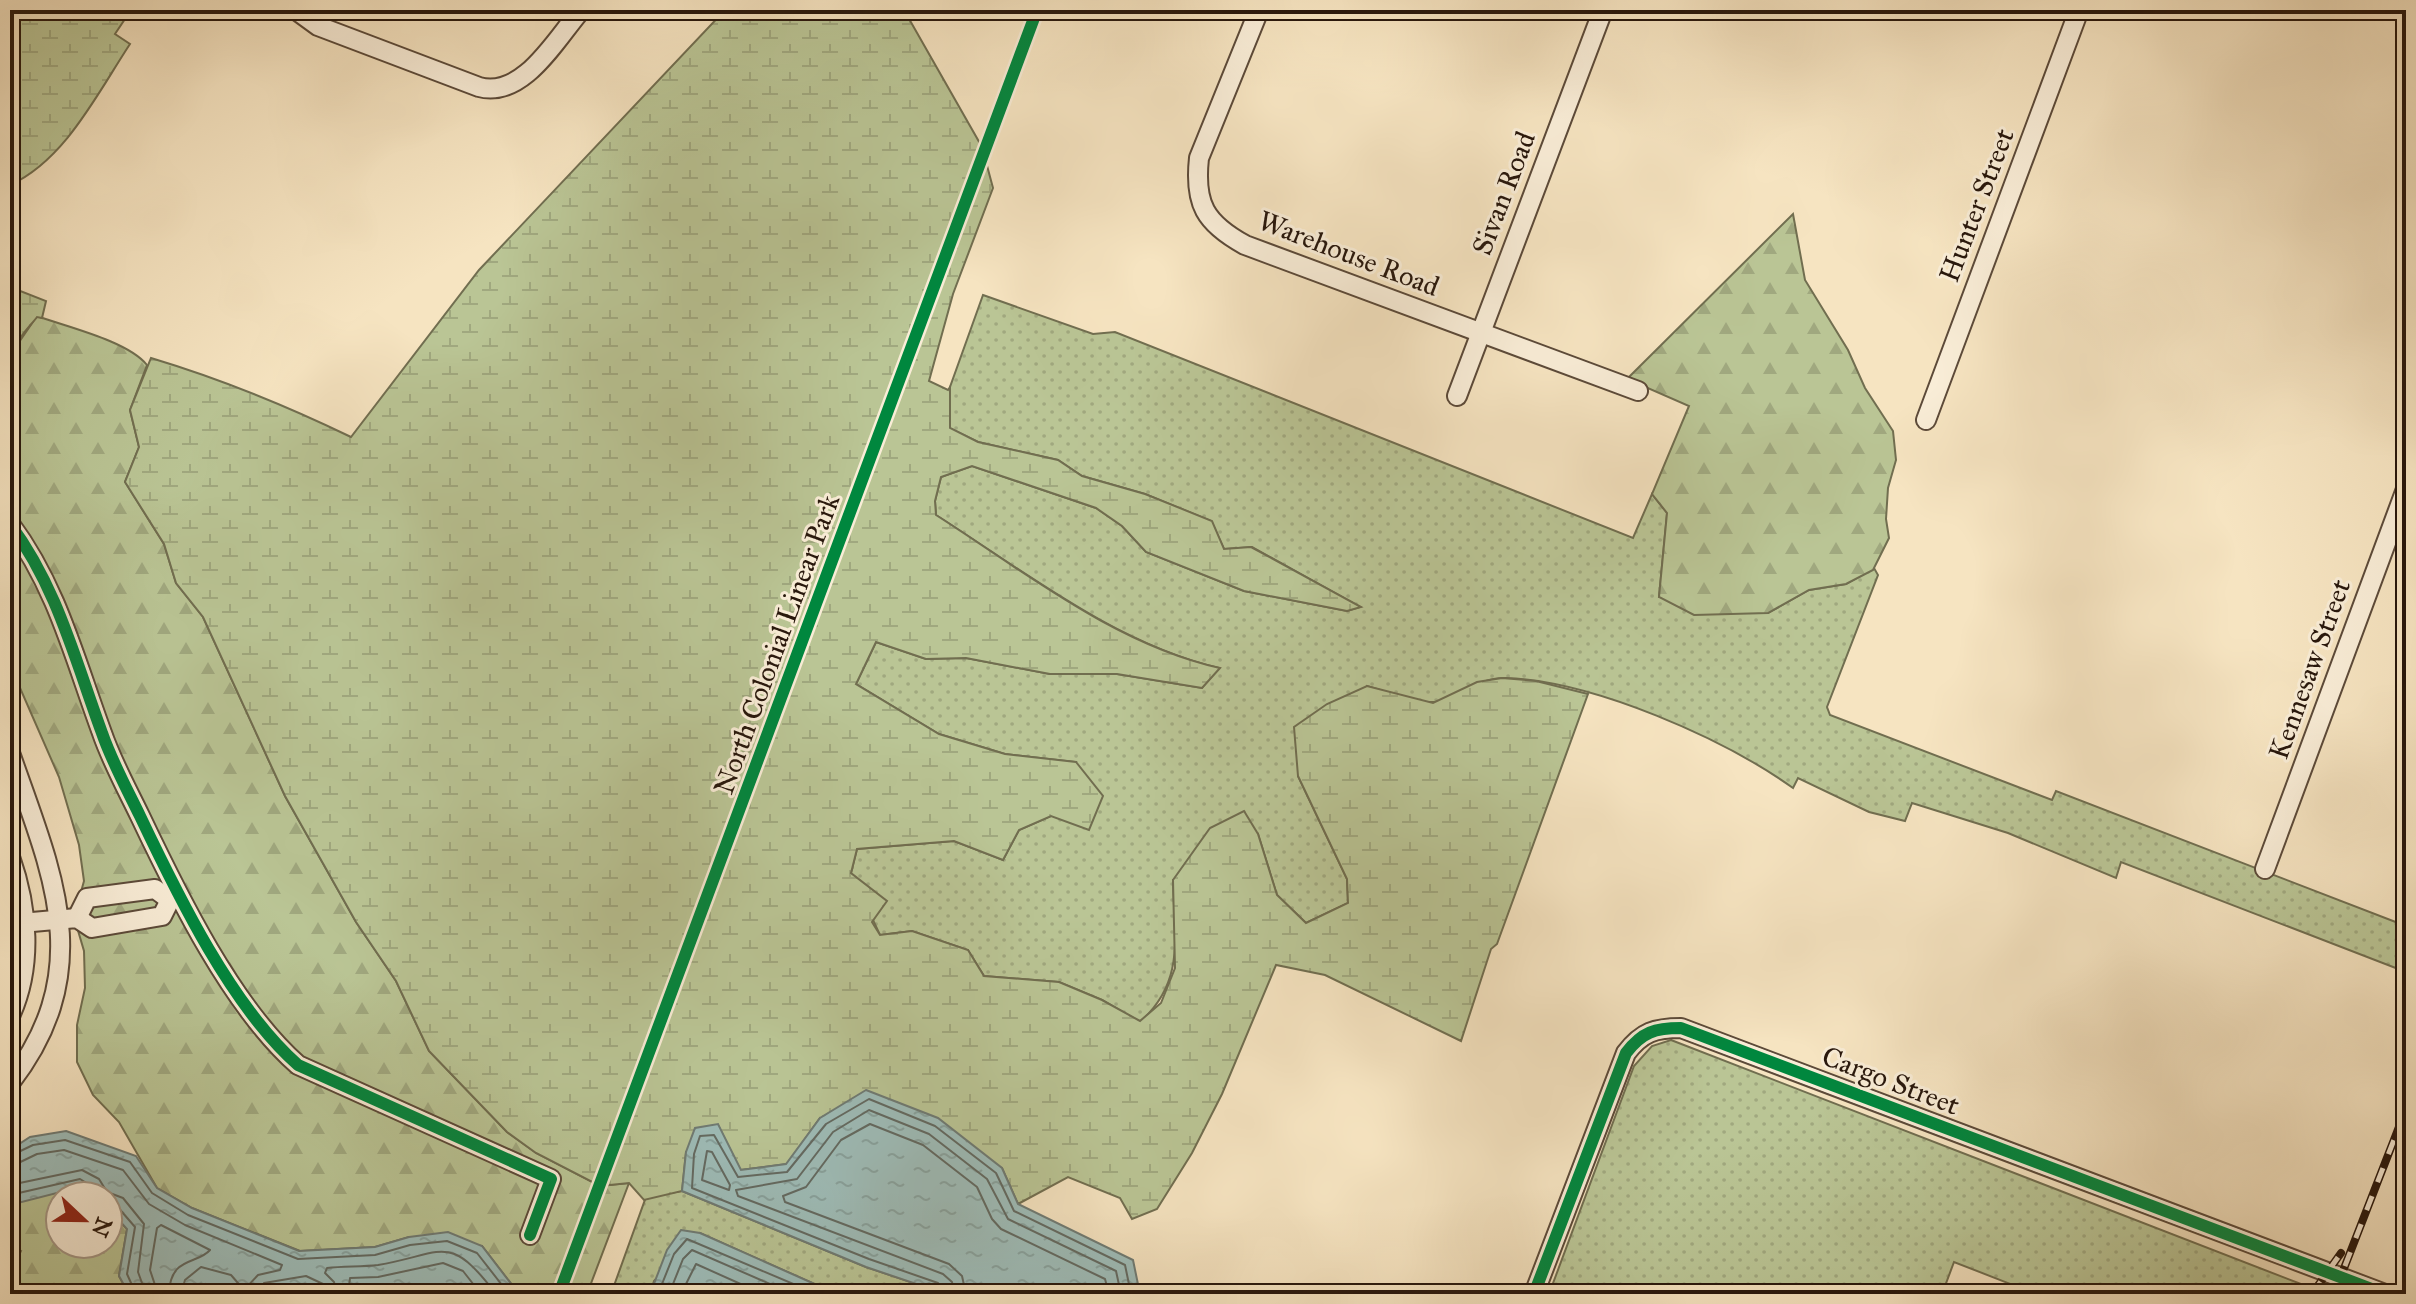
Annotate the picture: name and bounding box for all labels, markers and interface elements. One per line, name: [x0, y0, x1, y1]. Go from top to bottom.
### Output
street label: Hunter Street: [1931, 123, 2022, 287]
street label: Sivan Road: [1464, 126, 1543, 260]
street label: Warehouse Road: [1253, 203, 1444, 304]
street label: North Colonial Linear Park: [706, 489, 847, 799]
street label: Kennesaw Street: [2261, 574, 2358, 764]
street label: Cargo Street: [1817, 1038, 1965, 1123]
north arrow: [44, 1180, 124, 1260]
text: N: [86, 1214, 118, 1241]

